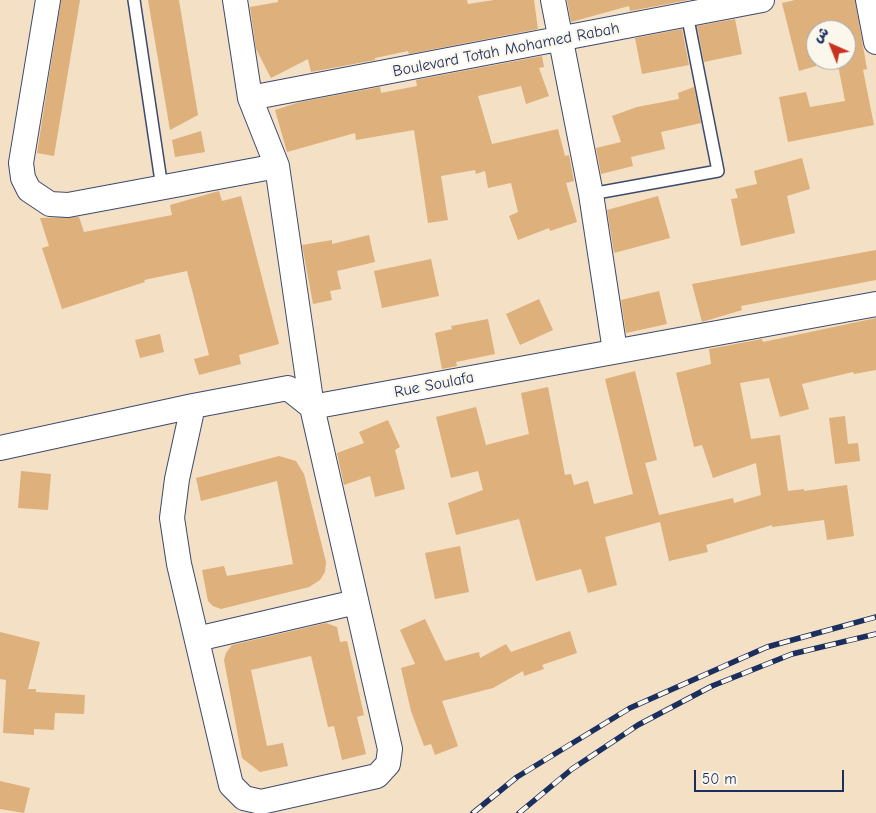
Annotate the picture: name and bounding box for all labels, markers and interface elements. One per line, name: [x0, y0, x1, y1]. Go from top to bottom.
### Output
street label: Boulevard Totah Mohamed Rabah: [391, 19, 621, 81]
north arrow: [806, 20, 856, 70]
text: ش: [809, 23, 832, 46]
street label: Rue Soulafa: [393, 368, 475, 402]
scale bar: [696, 760, 846, 792]
text: 50 m: [702, 770, 737, 788]

